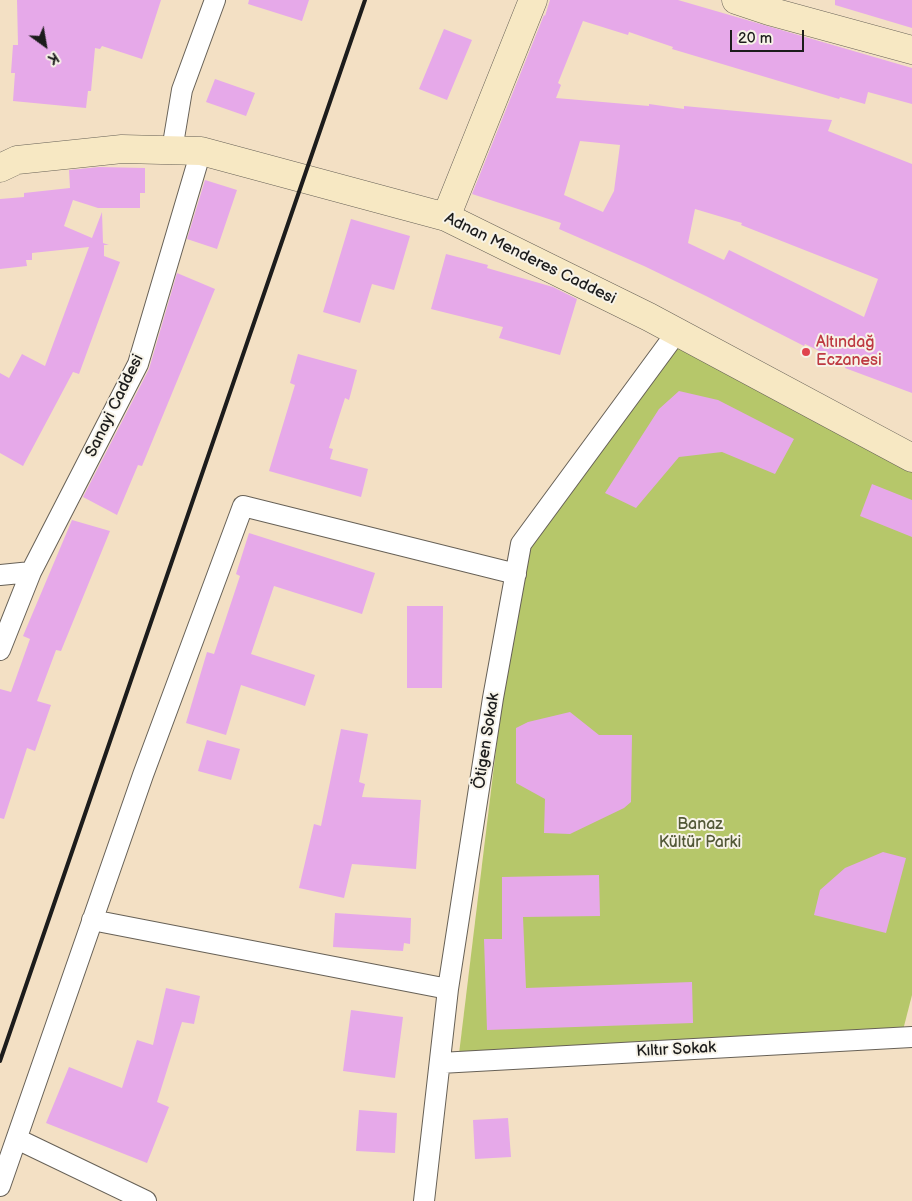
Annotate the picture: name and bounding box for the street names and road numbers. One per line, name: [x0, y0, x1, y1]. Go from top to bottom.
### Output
street label: Adnan Menderes Caddesi: [441, 209, 619, 309]
street label: Sanayi Caddesi: [82, 351, 148, 461]
street label: Ötigen Sokak: [470, 692, 504, 790]
street label: Kıltır Sokak: [636, 1038, 716, 1062]

